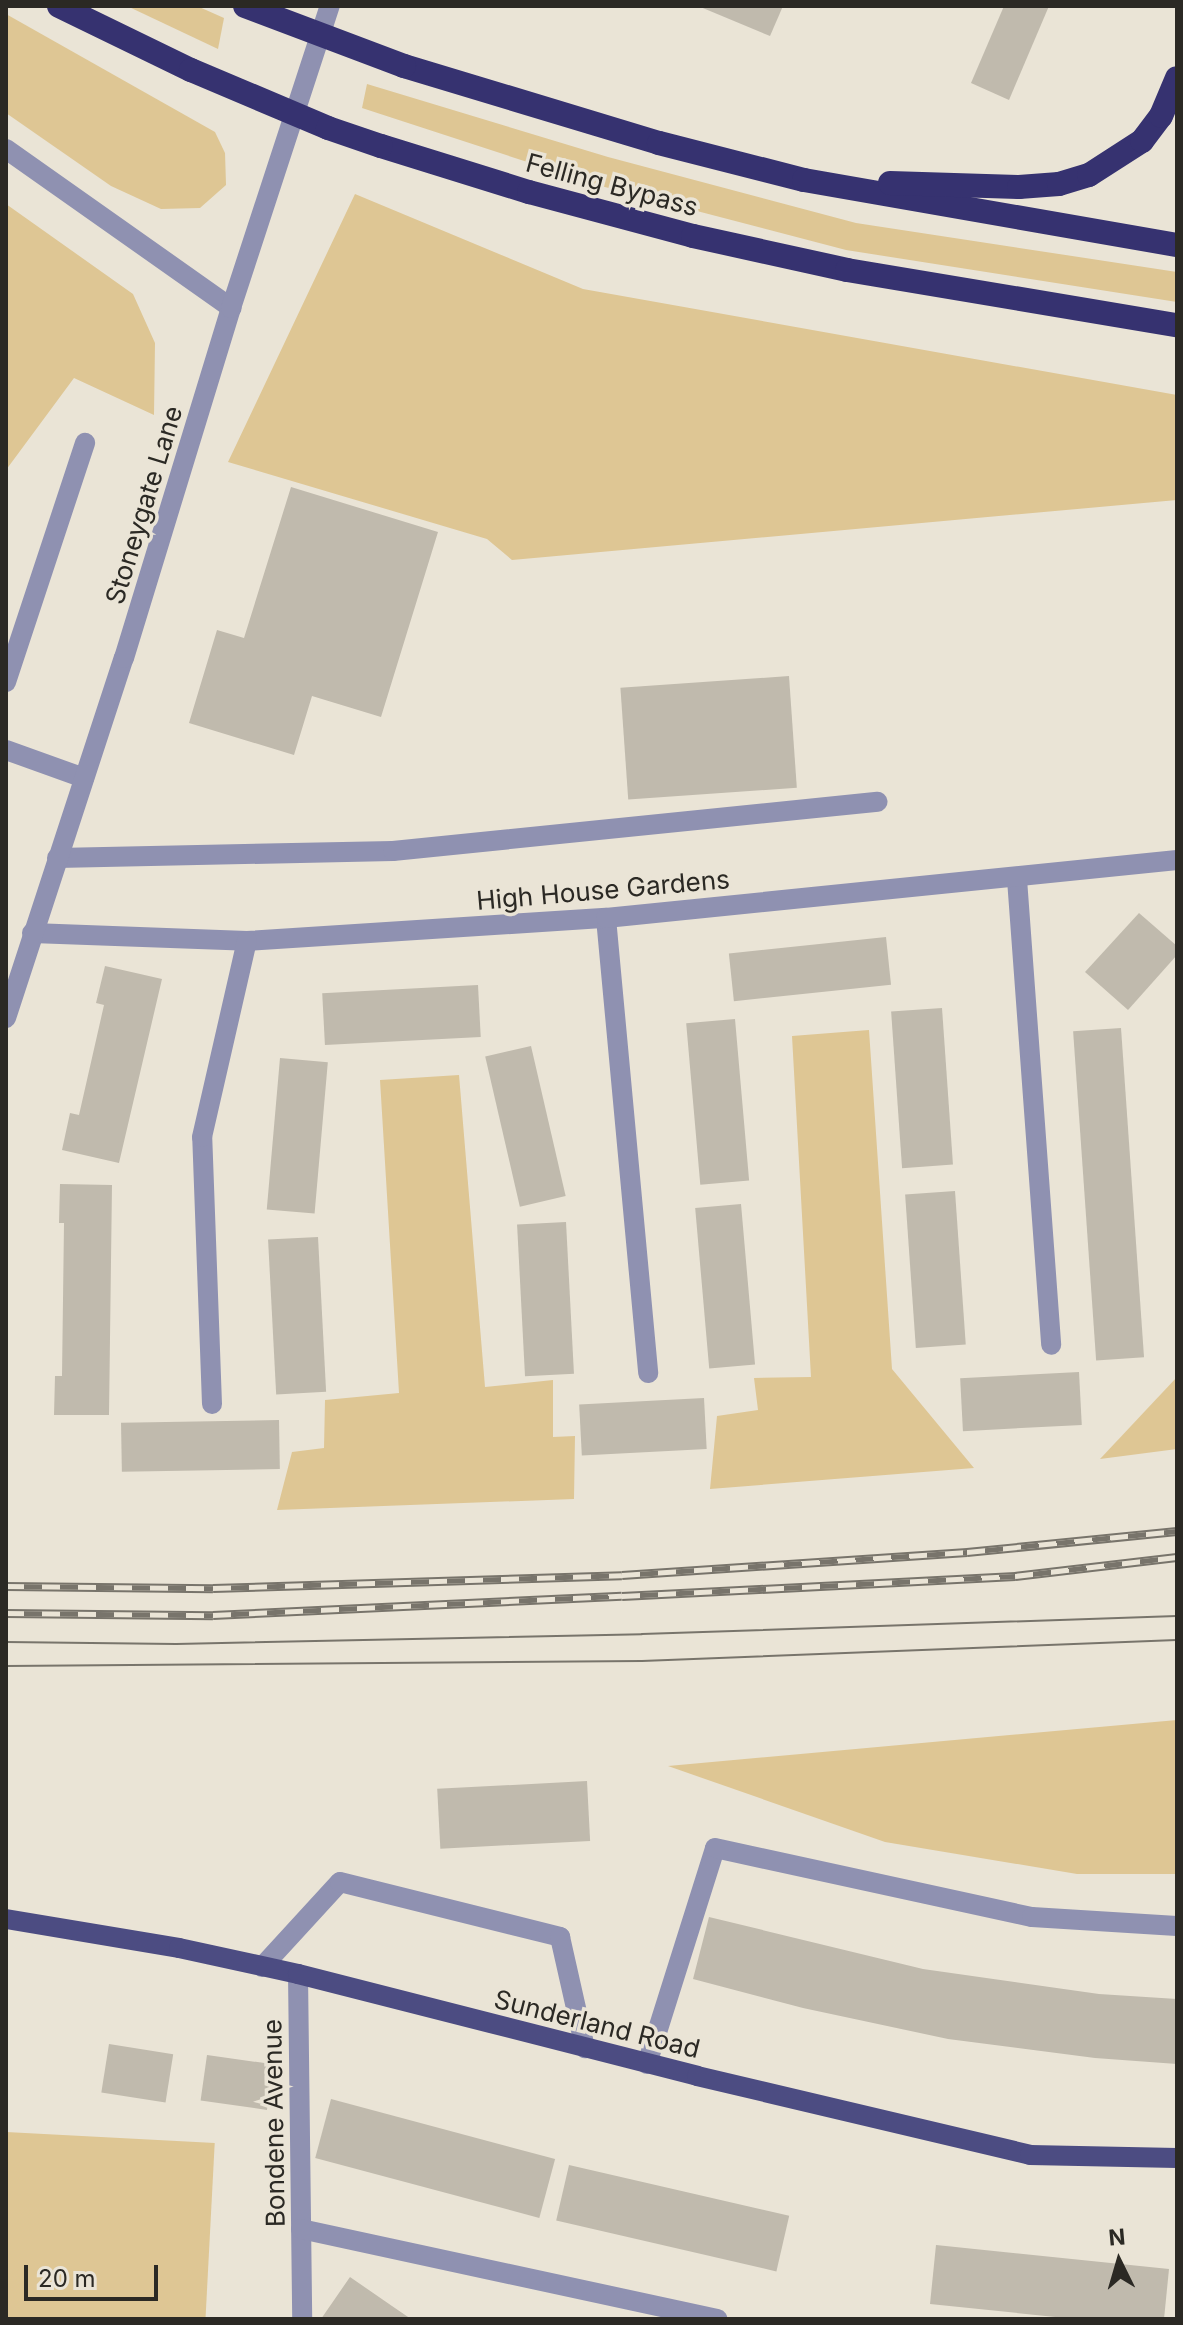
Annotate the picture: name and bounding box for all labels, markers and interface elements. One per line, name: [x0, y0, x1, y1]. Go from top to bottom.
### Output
street label: Felling Bypass: [523, 147, 701, 223]
street label: Stoneygate Lane: [99, 402, 189, 608]
street label: High House Gardens: [475, 863, 731, 917]
street label: Sunderland Road: [491, 1983, 703, 2065]
street label: Bondene Avenue: [257, 2019, 291, 2227]
north arrow: [1079, 2221, 1159, 2301]
text: N: [1107, 2223, 1126, 2251]
scale bar: [28, 2249, 162, 2299]
text: 20 m: [38, 2264, 96, 2293]

